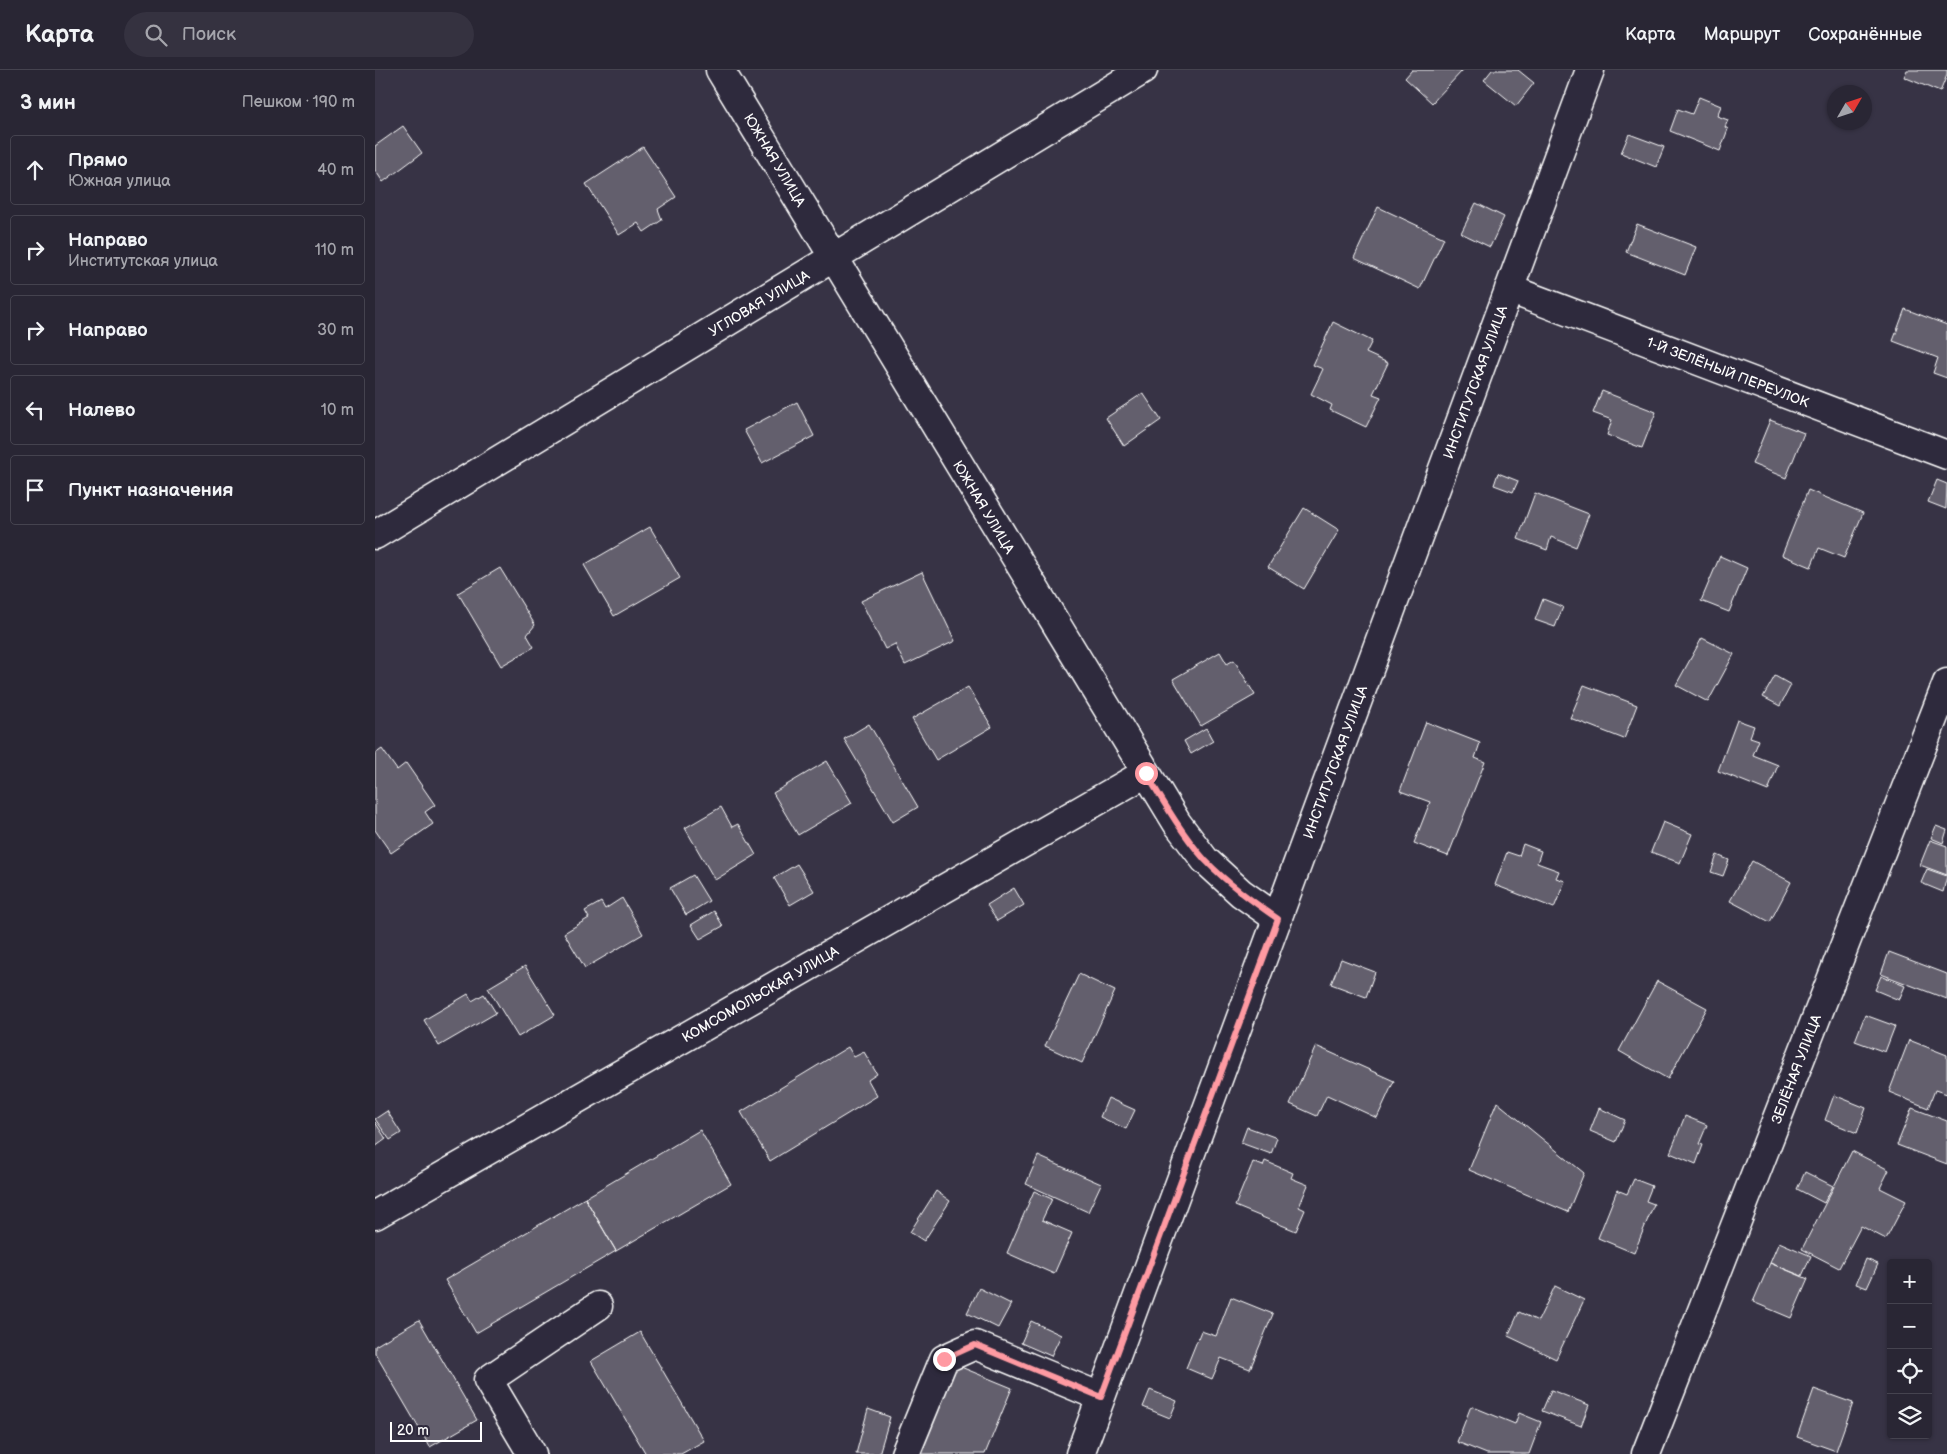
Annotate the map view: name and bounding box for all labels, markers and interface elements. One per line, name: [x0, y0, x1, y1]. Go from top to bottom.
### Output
search box: [124, 12, 474, 57]
text: Карта: [25, 20, 94, 49]
icon: search: [142, 21, 170, 49]
text: Поиск: [182, 23, 236, 46]
text: Карта: [1625, 24, 1676, 45]
text: Маршрут: [1704, 24, 1780, 45]
text: Сохранённые: [1808, 24, 1922, 45]
north arrow: [1827, 85, 1872, 130]
text: 3 мин: [20, 90, 76, 115]
text: Пешком · 190 m: [242, 93, 355, 112]
street label: ЮЖНАЯ УЛИЦА: [740, 111, 809, 210]
text: Прямо: [68, 149, 128, 172]
icon: ahead: [21, 156, 49, 184]
text: 40 m: [317, 161, 354, 180]
text: Южная улица: [68, 172, 171, 191]
text: Направо: [68, 229, 148, 252]
icon: right: [21, 236, 49, 264]
text: 110 m: [315, 241, 354, 260]
text: Институтская улица: [68, 252, 218, 271]
street label: УГЛОВАЯ УЛИЦА: [706, 266, 813, 340]
street label: ИНСТИТУТСКАЯ УЛИЦА: [1440, 303, 1511, 461]
icon: right: [21, 316, 49, 344]
text: Направо: [68, 319, 148, 342]
text: 30 m: [317, 321, 354, 340]
street label: 1-Й ЗЕЛЁНЫЙ ПЕРЕУЛОК: [1644, 333, 1812, 412]
icon: left: [21, 396, 49, 424]
text: Налево: [68, 399, 135, 422]
text: 10 m: [321, 401, 354, 420]
street label: ЮЖНАЯ УЛИЦА: [949, 458, 1018, 557]
icon: arrive: [21, 476, 49, 504]
text: Пункт назначения: [68, 479, 233, 502]
street label: ИНСТИТУТСКАЯ УЛИЦА: [1300, 683, 1371, 841]
route start: [1135, 762, 1158, 785]
street label: КОМСОМОЛЬСКАЯ УЛИЦА: [679, 942, 842, 1046]
street label: ЗЕЛЁНАЯ УЛИЦА: [1767, 1011, 1825, 1126]
map controls: [1887, 1259, 1932, 1439]
button: +: [1887, 1259, 1932, 1304]
button: −: [1887, 1304, 1932, 1349]
route end: [933, 1348, 956, 1371]
button: locate: [1887, 1349, 1932, 1394]
button: layers: [1887, 1394, 1932, 1439]
scale bar: [390, 1419, 483, 1442]
text: 20 m: [397, 1422, 429, 1439]

